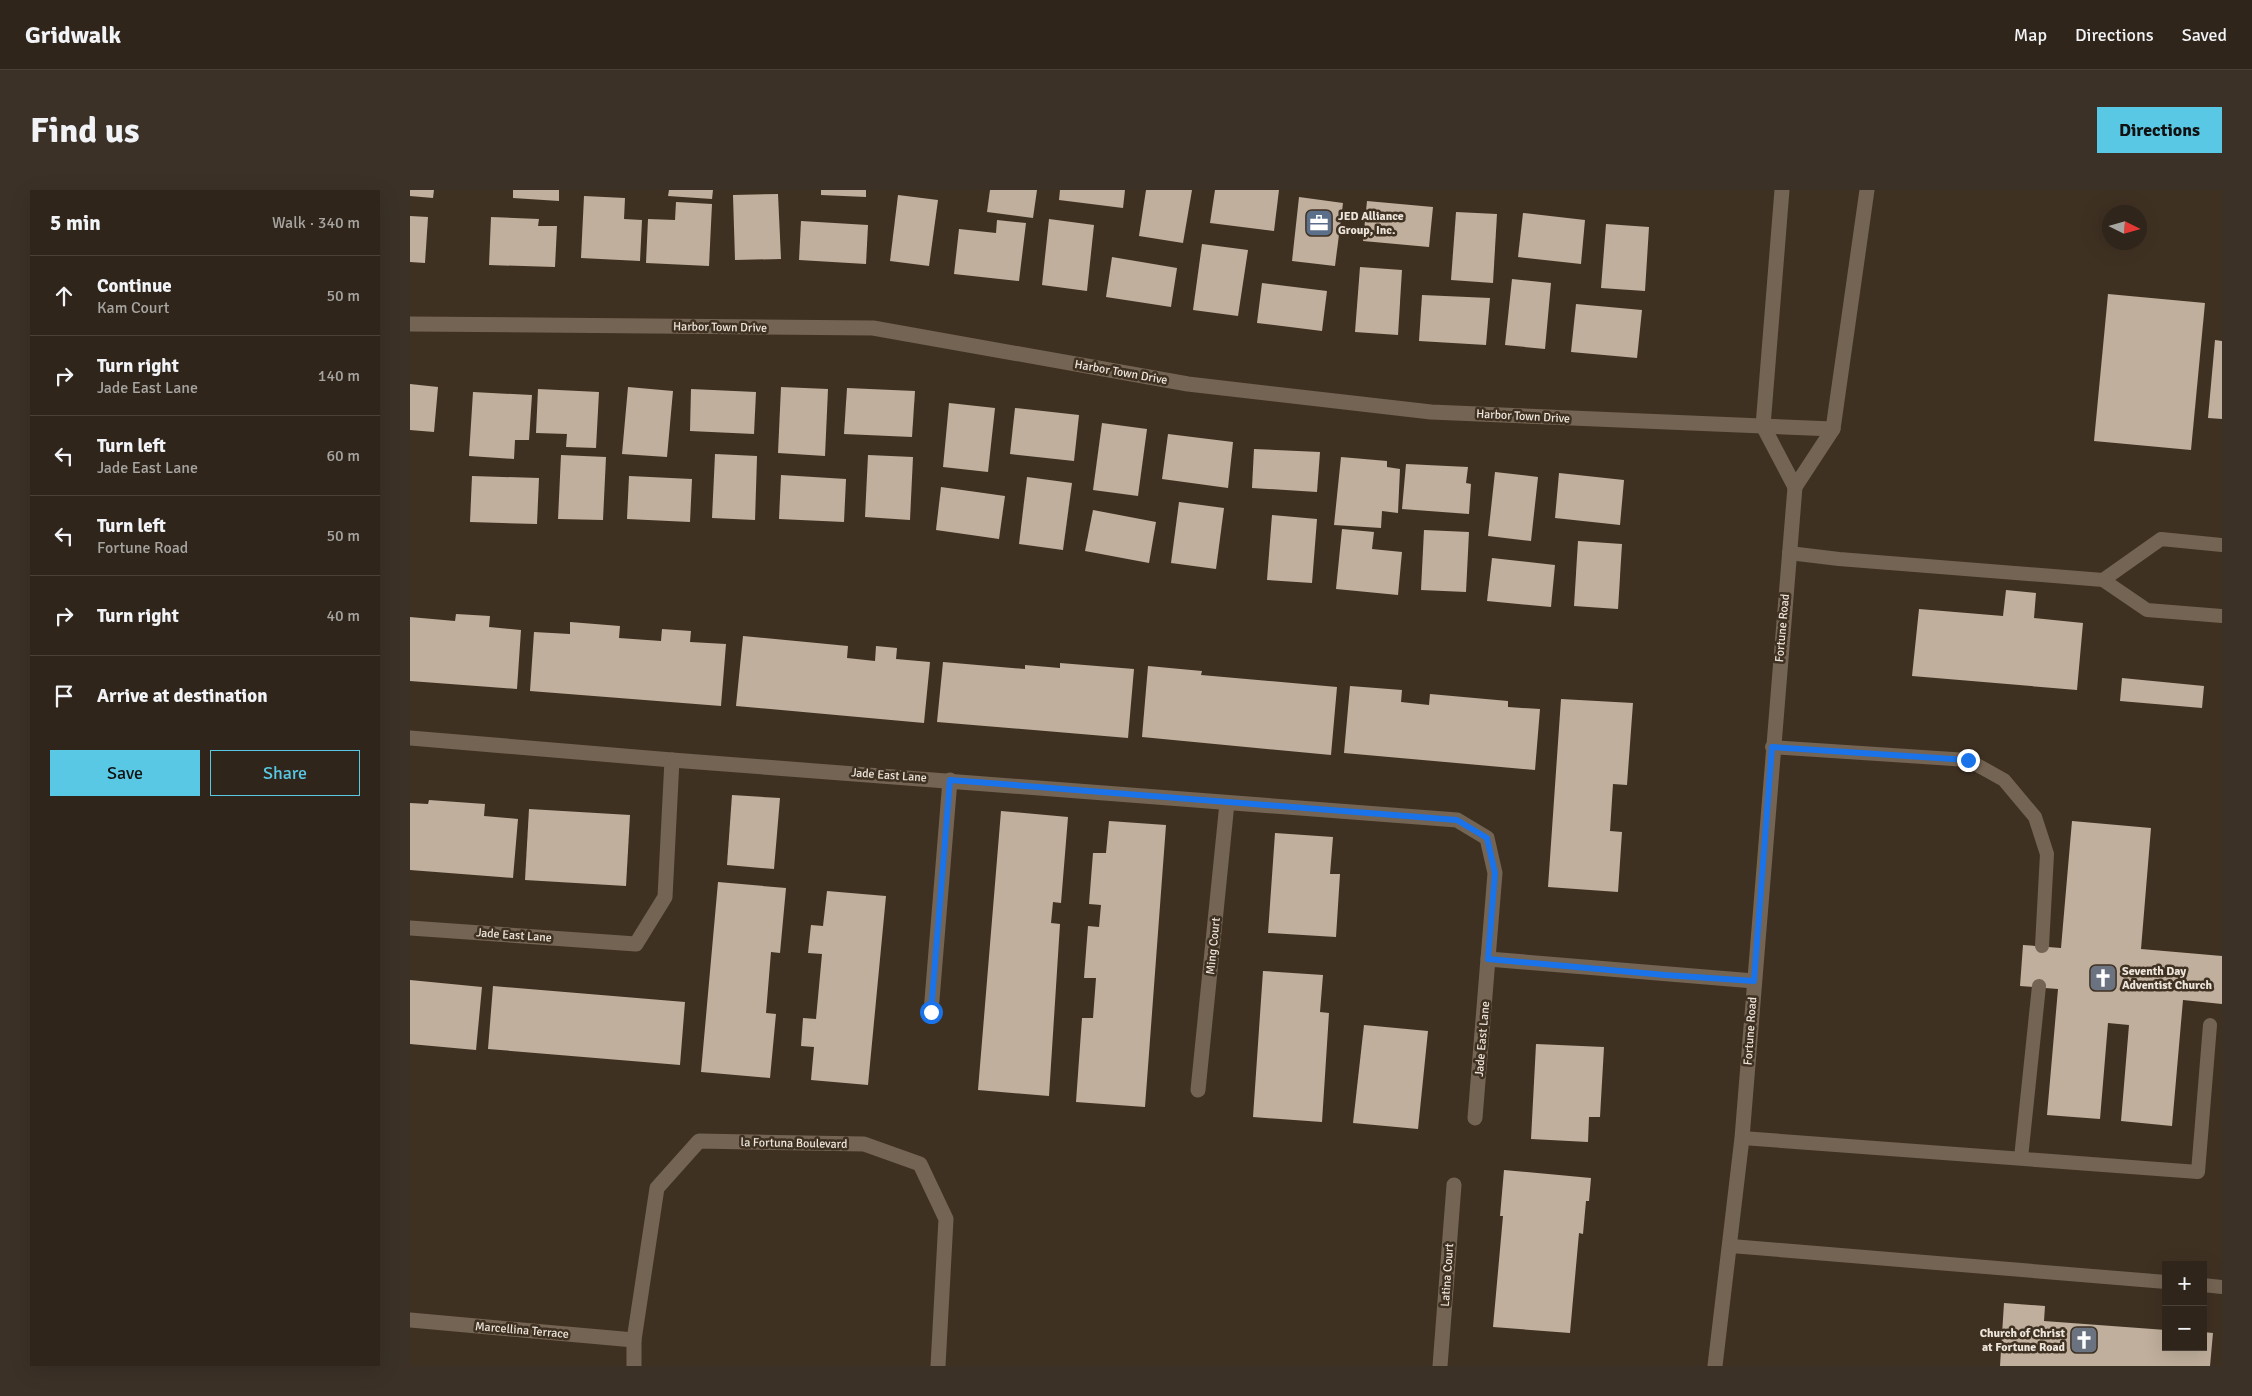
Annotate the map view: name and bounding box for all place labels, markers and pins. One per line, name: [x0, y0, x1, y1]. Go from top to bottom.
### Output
office icon: JED Alliance Group, Inc.: [1304, 208, 1334, 238]
place label: JED Alliance Group, Inc.: [1338, 209, 1404, 238]
church icon: Seventh Day Adventist Church: [2088, 963, 2118, 993]
place label: Seventh Day Adventist Church: [2122, 964, 2212, 993]
church icon: Church of Christ at Fortune Road: [2069, 1325, 2099, 1355]
place label: Church of Christ at Fortune Road: [1980, 1326, 2066, 1355]

